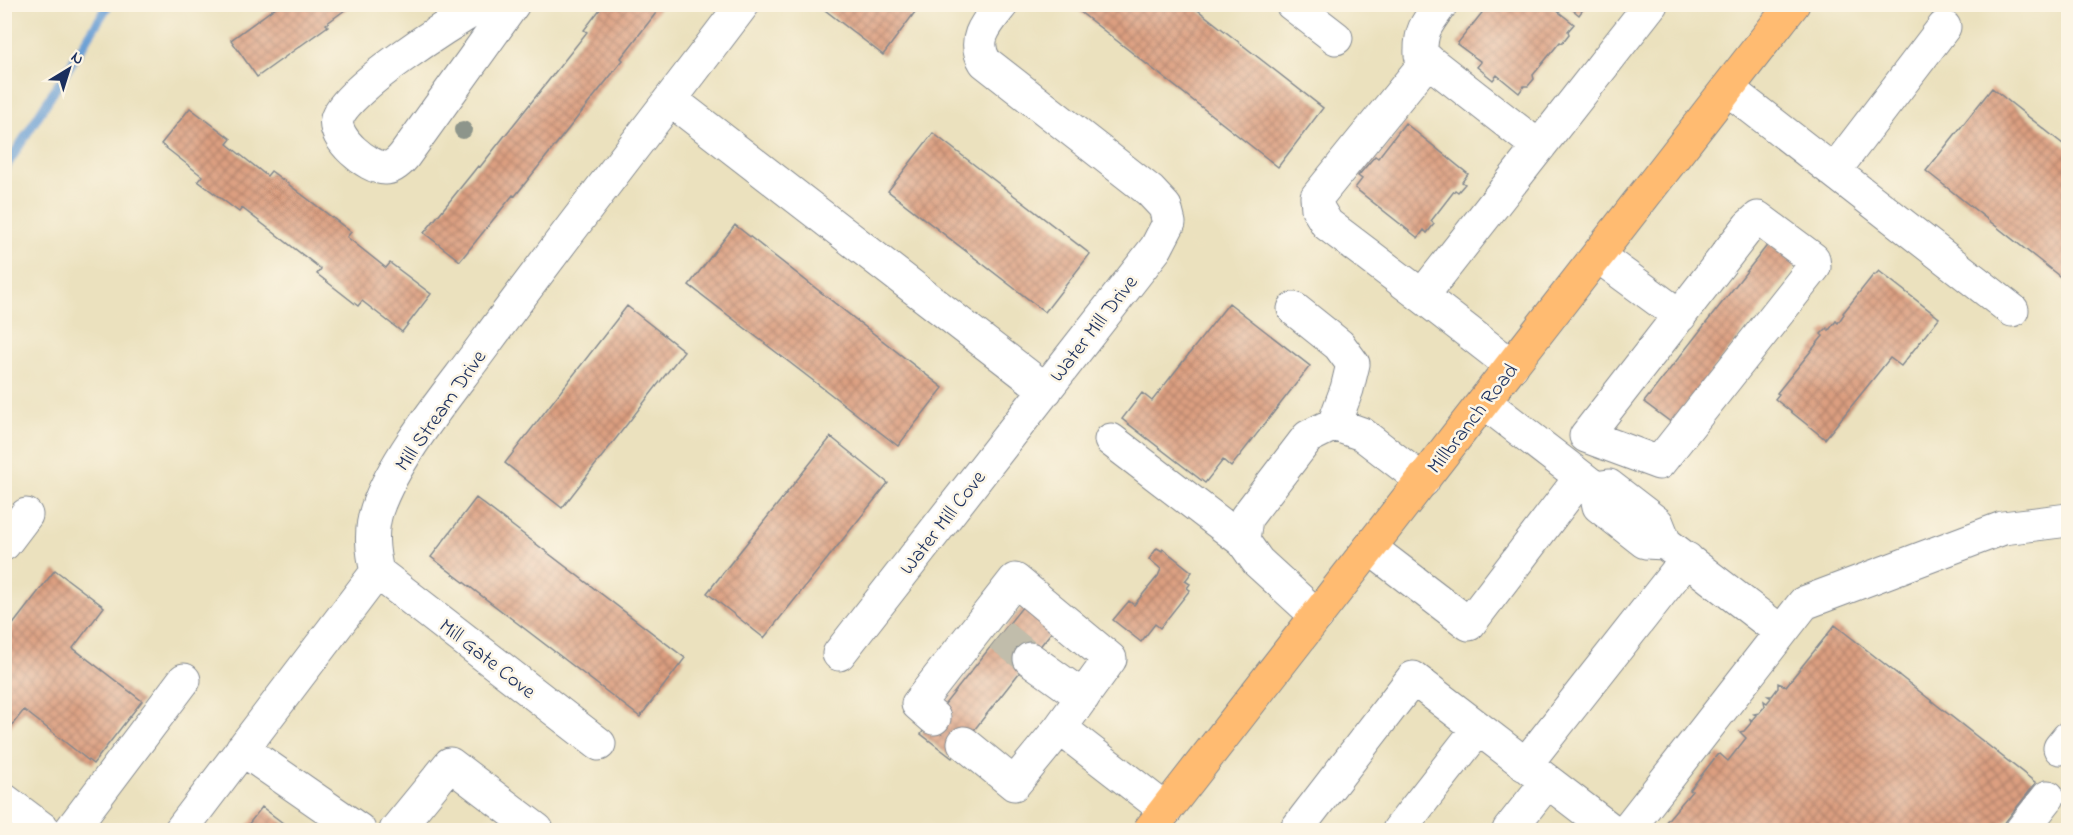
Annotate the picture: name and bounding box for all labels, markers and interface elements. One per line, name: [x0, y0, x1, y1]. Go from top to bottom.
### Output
north arrow: [39, 39, 99, 99]
text: N: [65, 46, 89, 72]
street label: Water Mill Drive: [1043, 269, 1146, 389]
street label: Mill Stream Drive: [389, 344, 495, 478]
street label: Millbranch Road: [1421, 357, 1526, 481]
street label: Water Mill Cove: [893, 464, 994, 582]
street label: Mill Gate Cove: [432, 612, 542, 707]

